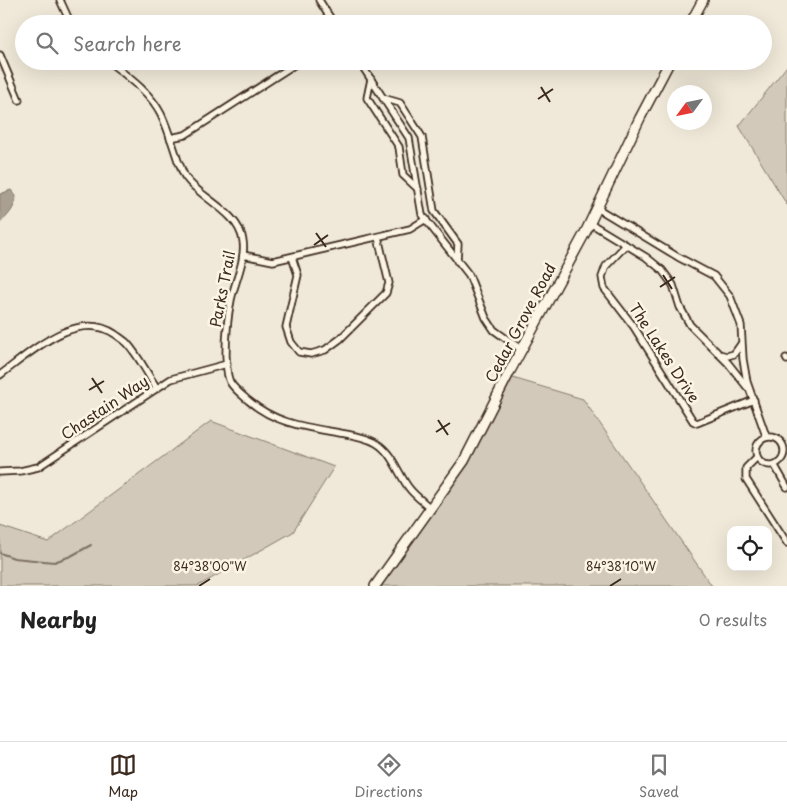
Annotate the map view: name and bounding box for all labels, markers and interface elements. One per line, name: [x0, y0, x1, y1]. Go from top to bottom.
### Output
search box: [15, 15, 772, 70]
icon: search: [33, 29, 61, 57]
text: Search here: [73, 29, 182, 57]
north arrow: [667, 85, 712, 130]
street label: Parks Trail: [203, 248, 240, 329]
street label: Cedar Grove Road: [478, 258, 561, 386]
street label: The Lakes Drive: [624, 298, 706, 407]
street label: Chastain Way: [56, 369, 153, 445]
map controls: [727, 526, 772, 571]
button: locate: [727, 526, 772, 571]
text: 84°38'00"W: [173, 557, 247, 575]
text: 84°38'10"W: [586, 557, 657, 575]
text: Nearby: [20, 603, 97, 635]
text: 0 results: [699, 607, 767, 631]
tab: Map: [108, 751, 138, 802]
tab: Directions: [355, 751, 423, 802]
tab: Saved: [639, 751, 679, 802]

